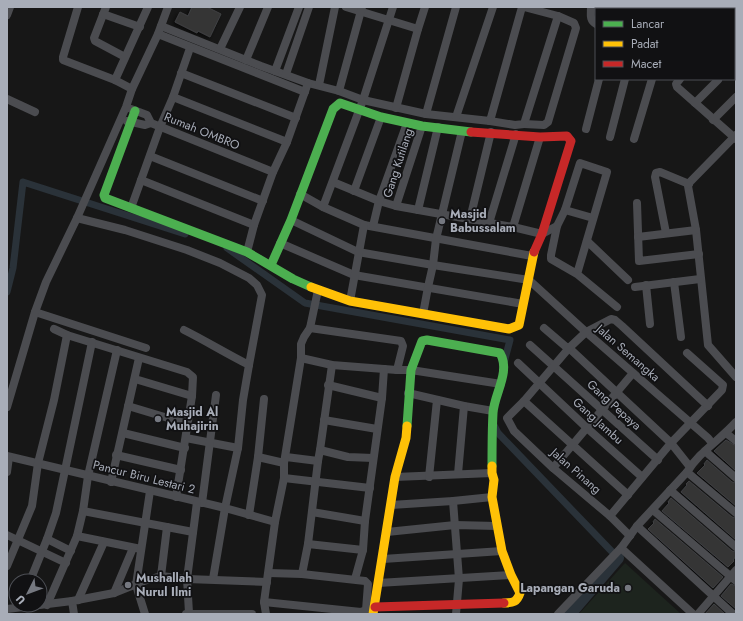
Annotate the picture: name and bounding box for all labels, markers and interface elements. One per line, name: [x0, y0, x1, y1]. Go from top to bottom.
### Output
legend: [595, 8, 735, 80]
text: Lancar: [631, 15, 665, 33]
text: Padat: [631, 35, 659, 53]
text: Macet: [631, 55, 661, 73]
street label: Rumah OMBRO: [161, 108, 243, 154]
street label: Gang Kutilang: [378, 126, 418, 200]
place label: Masjid Babussalam: [450, 205, 516, 237]
marker: Masjid Babussalam: [437, 216, 447, 226]
street label: Jalan Semangka: [591, 319, 664, 386]
street label: Gang Pepaya: [583, 376, 645, 435]
street label: Gang Jambu: [569, 393, 627, 449]
place label: Masjid Al Muhajirin: [166, 403, 219, 435]
marker: Masjid Al Muhajirin: [153, 414, 163, 424]
street label: Jalan Pinang: [545, 443, 605, 498]
street label: Pancur Biru Lestari 2: [91, 456, 197, 498]
place label: Mushallah Nurul Ilmi: [136, 569, 192, 601]
north arrow: [8, 573, 48, 613]
place label: Lapangan Garuda: [520, 579, 620, 597]
marker: Mushallah Nurul Ilmi: [123, 580, 133, 590]
marker: Lapangan Garuda: [623, 583, 633, 593]
text: U: [12, 591, 29, 608]

